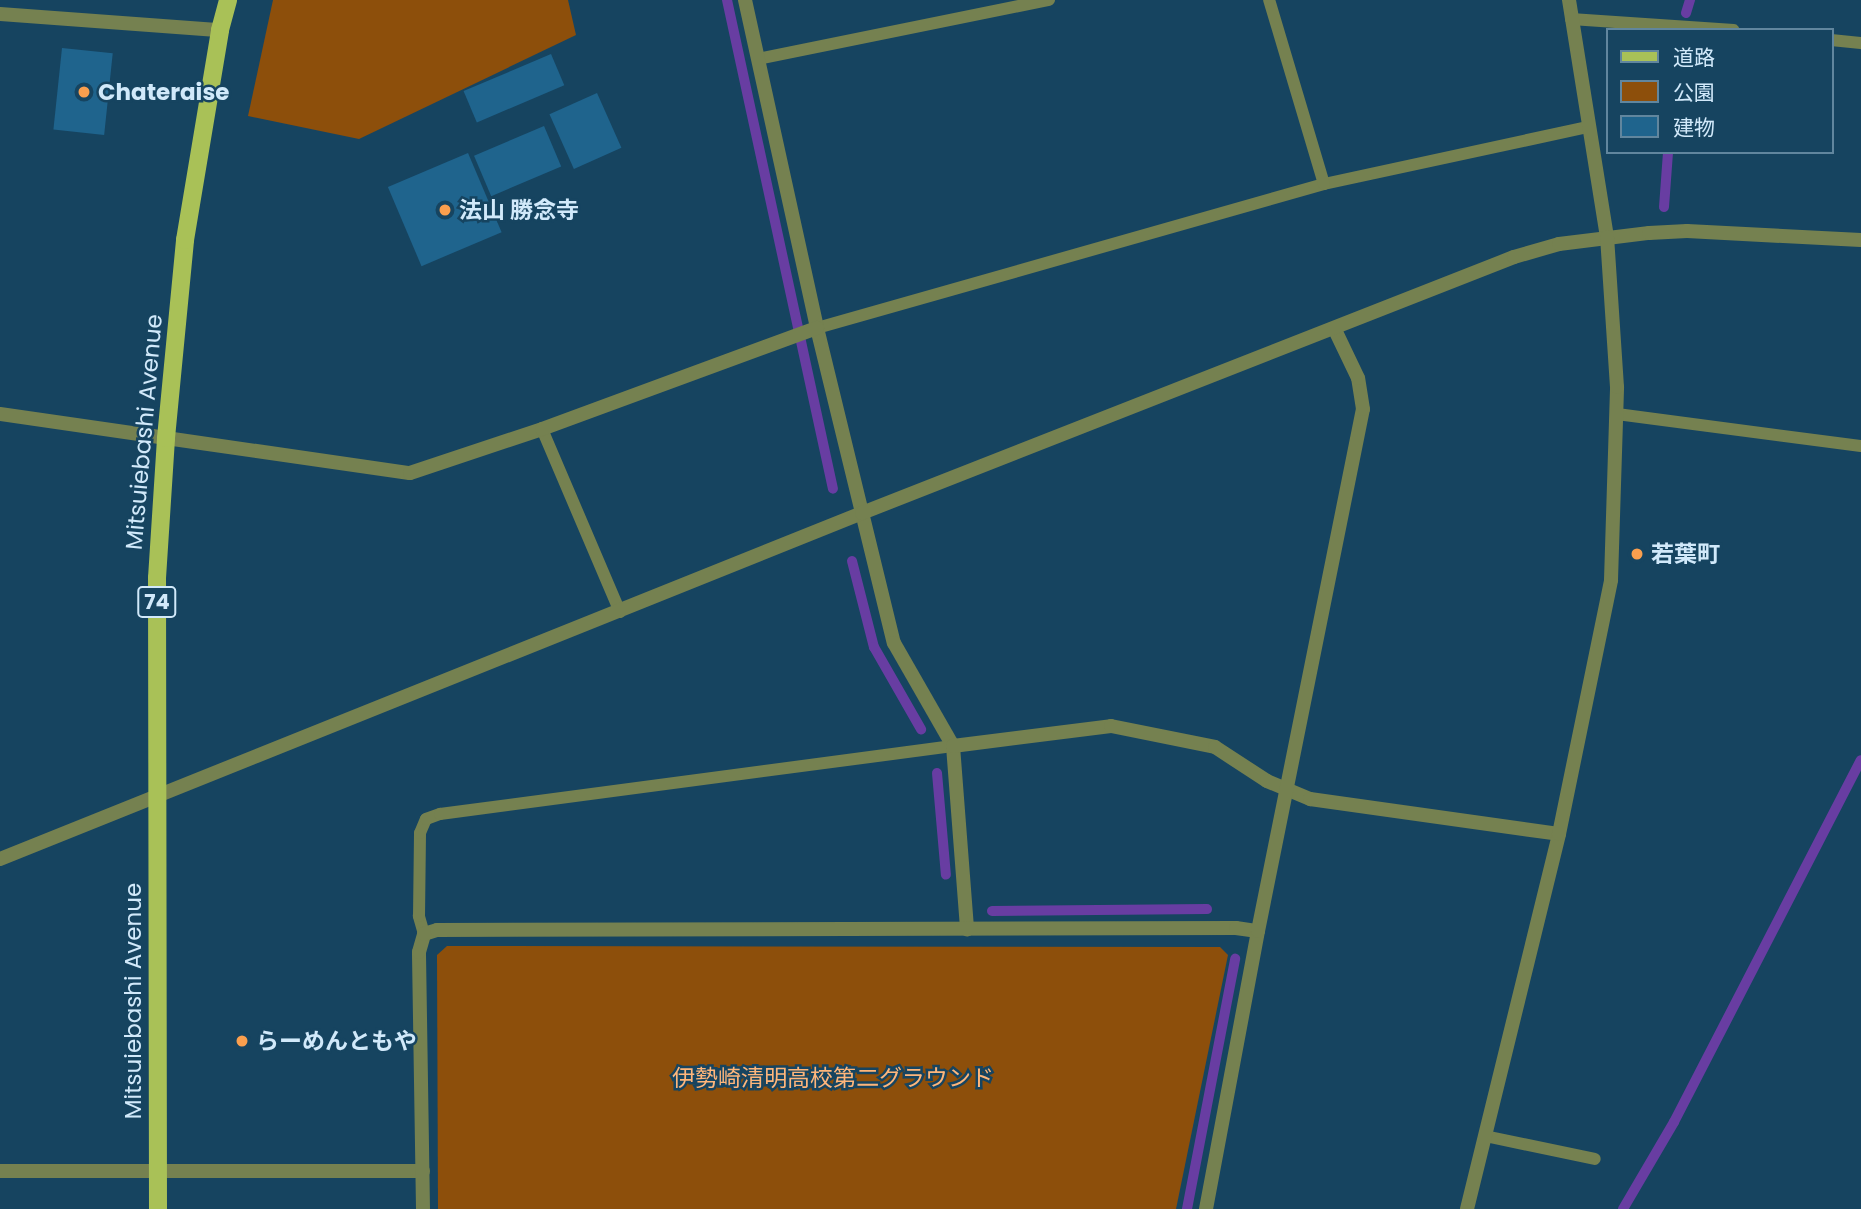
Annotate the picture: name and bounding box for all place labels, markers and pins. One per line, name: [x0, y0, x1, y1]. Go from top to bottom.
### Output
place label: Chateraise: [98, 78, 229, 106]
marker: Chateraise: [76, 84, 92, 100]
place label: 法山 勝念寺: [459, 196, 579, 224]
marker: 法山 勝念寺: [437, 202, 453, 218]
place label: 若葉町: [1651, 540, 1720, 568]
marker: 若葉町: [1629, 546, 1645, 562]
place label: らーめんともや: [256, 1027, 417, 1055]
marker: らーめんともや: [234, 1033, 250, 1049]

